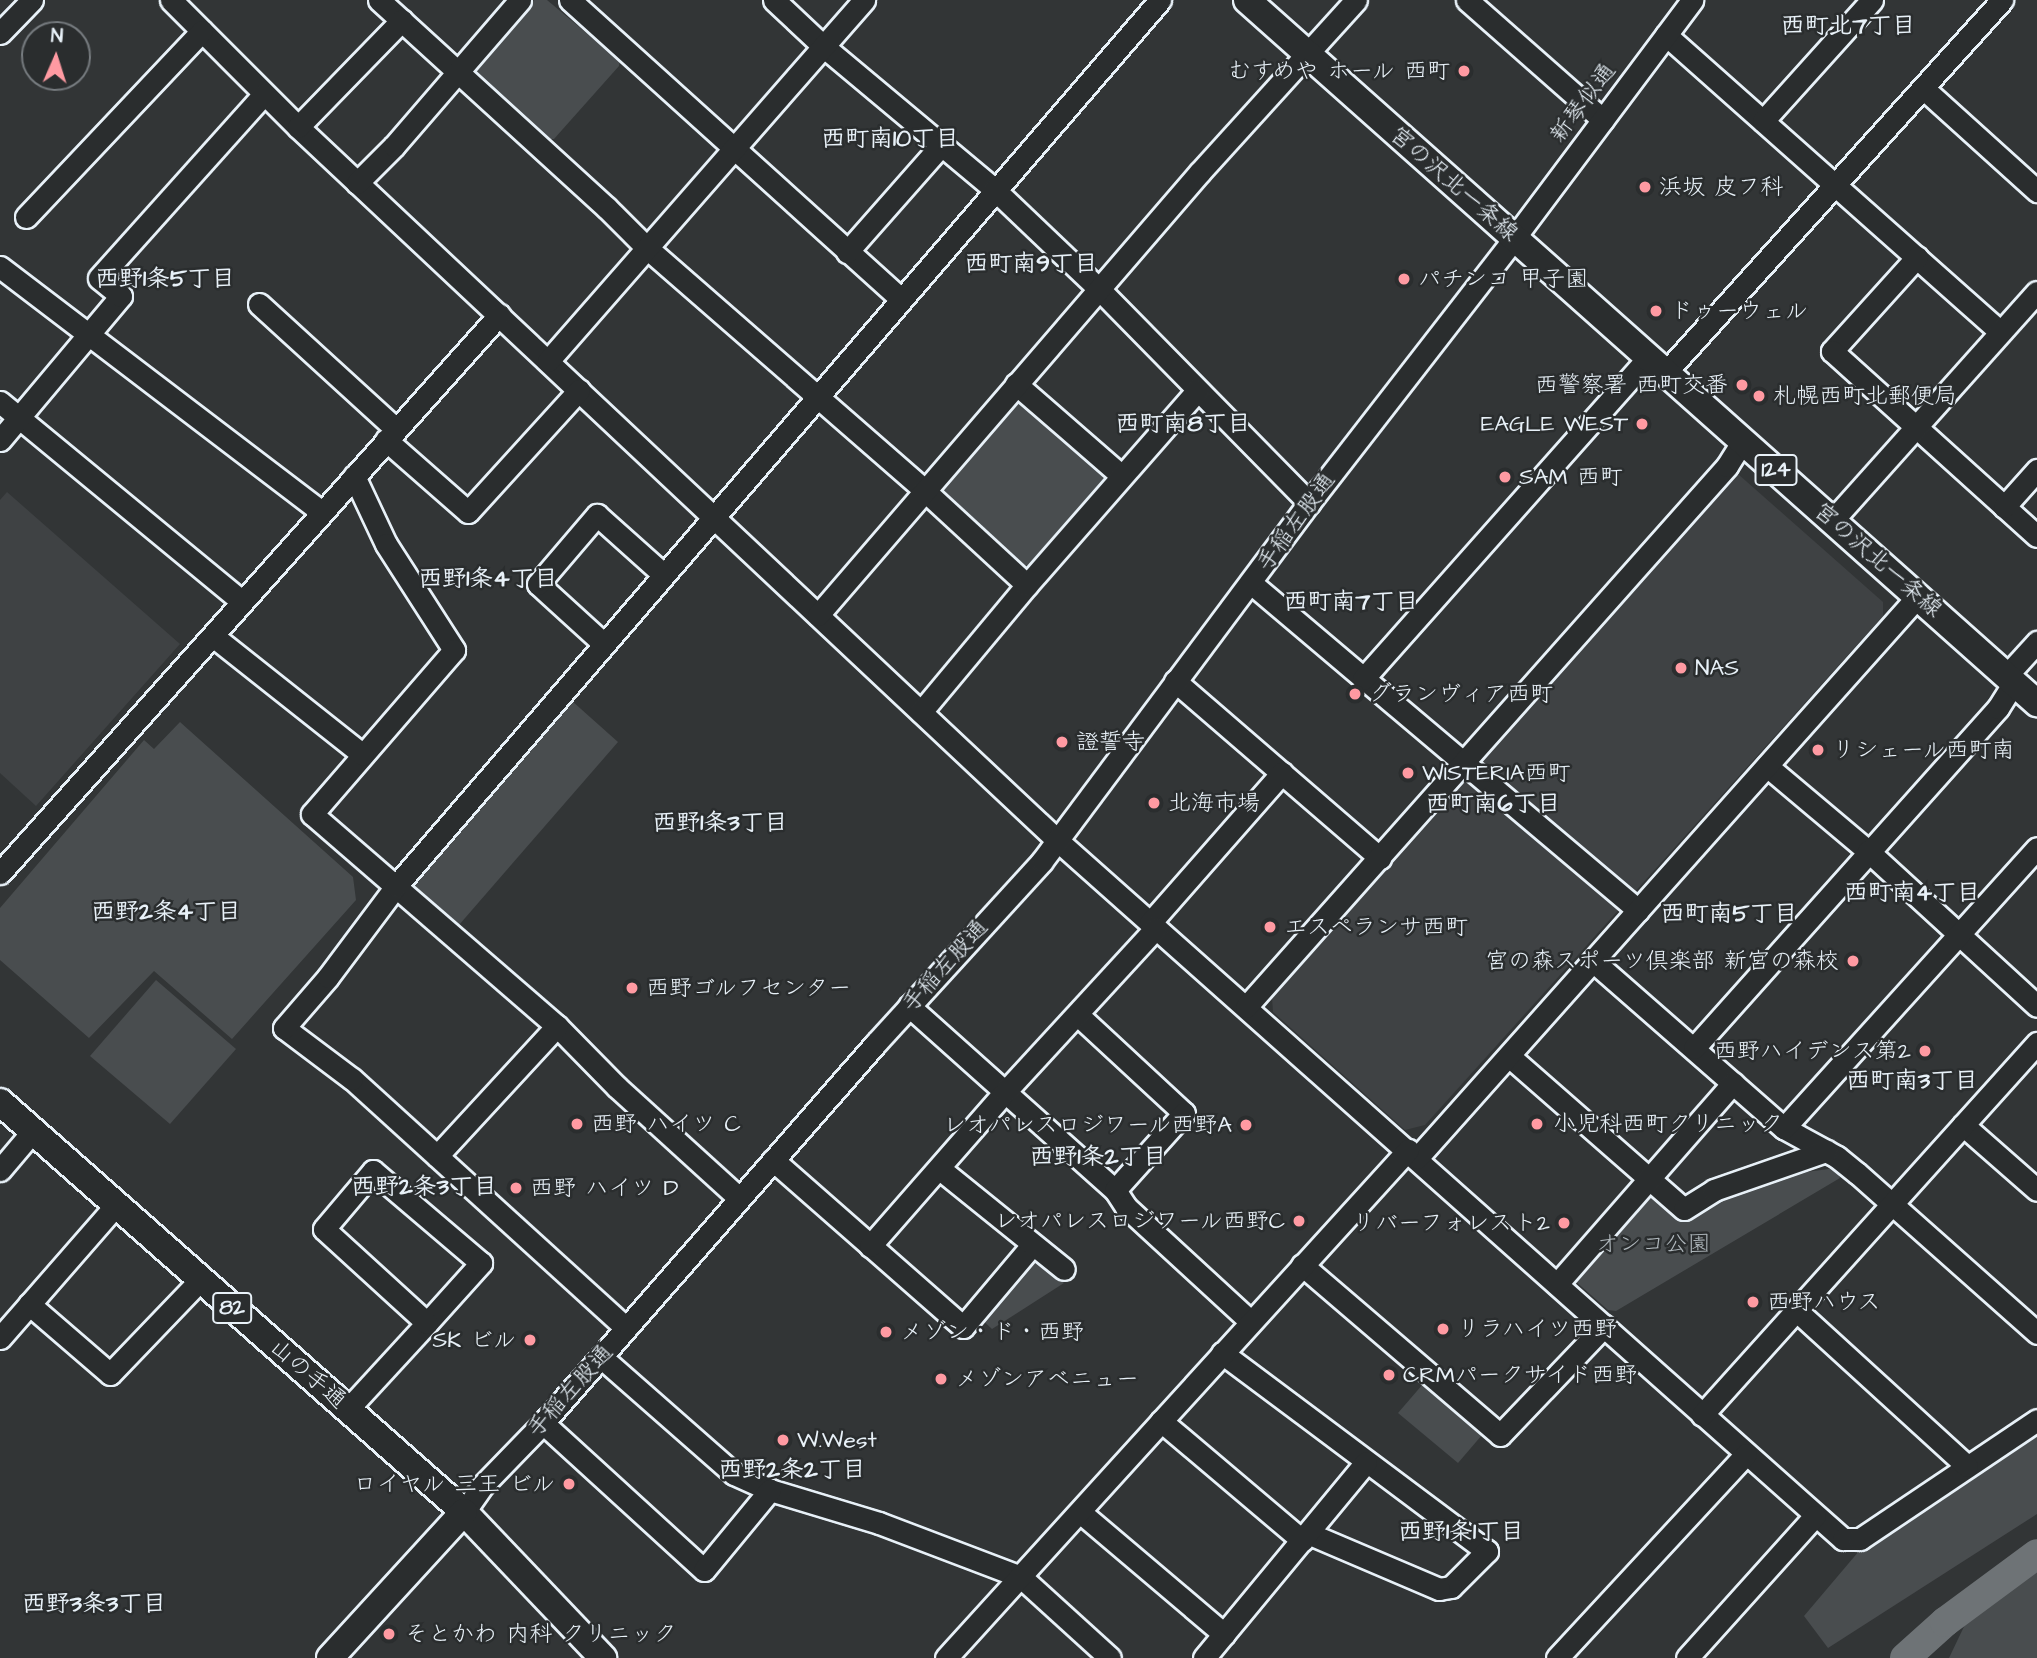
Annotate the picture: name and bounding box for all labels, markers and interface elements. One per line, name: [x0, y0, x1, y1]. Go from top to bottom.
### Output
district label: 西町北7丁目: [1781, 13, 1915, 41]
north arrow: [21, 21, 91, 91]
text: N: [50, 23, 64, 50]
place label: むすめや ホール 西町: [1225, 57, 1450, 85]
street label: 新琴似通: [1544, 58, 1622, 148]
marker: むすめや ホール 西町: [1456, 63, 1472, 79]
street label: 宮の沢北一条線: [1384, 121, 1524, 247]
district label: 西町南10丁目: [821, 126, 959, 154]
place label: 浜坂 皮フ科: [1659, 173, 1783, 201]
marker: 浜坂 皮フ科: [1637, 179, 1653, 195]
district label: 西町南9丁目: [964, 251, 1098, 279]
place label: パチンコ 甲子園: [1418, 265, 1588, 293]
district label: 西野1条5丁目: [95, 266, 235, 294]
marker: パチンコ 甲子園: [1396, 271, 1412, 287]
place label: ドゥーウェル: [1670, 297, 1808, 325]
marker: ドゥーウェル: [1648, 303, 1664, 319]
place label: 西警察署 西町交番: [1535, 371, 1728, 399]
marker: 西警察署 西町交番: [1734, 377, 1750, 393]
place label: 札幌西町北郵便局: [1773, 382, 1957, 410]
marker: 札幌西町北郵便局: [1751, 388, 1767, 404]
place label: EAGLE WEST: [1481, 410, 1628, 438]
district label: 西町南8丁目: [1115, 411, 1251, 439]
marker: EAGLE WEST: [1634, 416, 1650, 432]
road number: 124: [1753, 452, 1799, 488]
place label: SAM 西町: [1519, 463, 1623, 491]
street label: 手稲左股通: [1251, 467, 1341, 577]
marker: SAM 西町: [1497, 469, 1513, 485]
street label: 宮の沢北一条線: [1808, 497, 1948, 623]
district label: 西野1条4丁目: [418, 566, 558, 594]
district label: 西町南7丁目: [1284, 589, 1418, 617]
place label: NAS: [1695, 654, 1739, 682]
marker: NAS: [1673, 660, 1689, 676]
place label: グランヴィア西町: [1369, 680, 1553, 708]
marker: グランヴィア西町: [1347, 686, 1363, 702]
place label: 證誓寺: [1076, 728, 1145, 756]
marker: 證誓寺: [1054, 734, 1070, 750]
place label: リシェール西町南: [1832, 736, 2016, 764]
marker: リシェール西町南: [1810, 742, 1826, 758]
place label: WISTERIA西町: [1422, 759, 1570, 787]
marker: WISTERIA西町: [1400, 765, 1416, 781]
place label: 北海市場: [1168, 789, 1260, 817]
district label: 西町南6丁目: [1425, 791, 1561, 819]
marker: 北海市場: [1146, 795, 1162, 811]
district label: 西野1条3丁目: [652, 810, 788, 838]
district label: 西町南4丁目: [1844, 880, 1980, 908]
district label: 西野2条4丁目: [91, 899, 241, 927]
district label: 西町南5丁目: [1661, 901, 1797, 929]
place label: エスペランサ西町: [1284, 913, 1468, 941]
street label: 手稲左股通: [896, 914, 994, 1018]
marker: エスペランサ西町: [1262, 919, 1278, 935]
place label: 宮の森スポーツ倶楽部 新宮の森校: [1485, 947, 1839, 975]
marker: 宮の森スポーツ倶楽部 新宮の森校: [1845, 953, 1861, 969]
place label: 西野ゴルフセンター: [646, 974, 853, 1002]
marker: 西野ゴルフセンター: [624, 980, 640, 996]
place label: 西野ハイデンス第2: [1714, 1037, 1911, 1065]
marker: 西野ハイデンス第2: [1917, 1043, 1933, 1059]
district label: 西町南3丁目: [1846, 1068, 1978, 1096]
place label: 西野 ハイツ C: [591, 1110, 741, 1138]
place label: 小児科西町クリニック: [1553, 1110, 1783, 1138]
place label: レオパレスロジワール西野A: [941, 1111, 1232, 1139]
marker: 小児科西町クリニック: [1527, 1114, 1547, 1134]
marker: 西野 ハイツ C: [569, 1116, 585, 1132]
marker: レオパレスロジワール西野A: [1238, 1117, 1254, 1133]
district label: 西野1条2丁目: [1030, 1144, 1166, 1172]
district label: 西野2条3丁目: [351, 1174, 497, 1202]
place label: 西野 ハイツ D: [530, 1174, 678, 1202]
marker: 西野 ハイツ D: [508, 1180, 524, 1196]
place label: レオパレスロジワール西野C: [993, 1207, 1285, 1235]
place label: リバーフォレスト2: [1353, 1209, 1550, 1237]
marker: レオパレスロジワール西野C: [1291, 1213, 1307, 1229]
marker: リバーフォレスト2: [1556, 1215, 1572, 1231]
park label: オンコ公園: [1596, 1230, 1710, 1258]
place label: 西野ハウス: [1767, 1288, 1882, 1316]
road number: 82: [211, 1290, 253, 1326]
marker: 西野ハウス: [1745, 1294, 1761, 1310]
place label: リラハイツ西野: [1457, 1315, 1618, 1343]
place label: メゾン・ド・西野: [900, 1318, 1084, 1346]
marker: リラハイツ西野: [1435, 1321, 1451, 1337]
marker: メゾン・ド・西野: [878, 1324, 894, 1340]
place label: SK ビル: [432, 1326, 516, 1354]
marker: SK ビル: [522, 1332, 538, 1348]
street label: 山の手通: [264, 1333, 352, 1415]
street label: 手稲左股通: [521, 1339, 619, 1443]
place label: CRMパークサイド西野: [1403, 1361, 1639, 1389]
place label: メゾンアベニュー: [955, 1365, 1139, 1393]
marker: CRMパークサイド西野: [1381, 1367, 1397, 1383]
marker: メゾンアベニュー: [933, 1371, 949, 1387]
place label: W.West: [797, 1426, 877, 1454]
marker: W.West: [775, 1432, 791, 1448]
district label: 西野2条2丁目: [718, 1457, 866, 1485]
place label: ロイヤル 三王 ビル: [353, 1470, 555, 1498]
marker: ロイヤル 三王 ビル: [561, 1476, 577, 1492]
district label: 西野1条1丁目: [1398, 1519, 1524, 1547]
district label: 西野3条3丁目: [22, 1591, 166, 1619]
place label: そとかわ 内科 クリニック: [405, 1620, 676, 1648]
marker: そとかわ 内科 クリニック: [379, 1624, 399, 1644]

